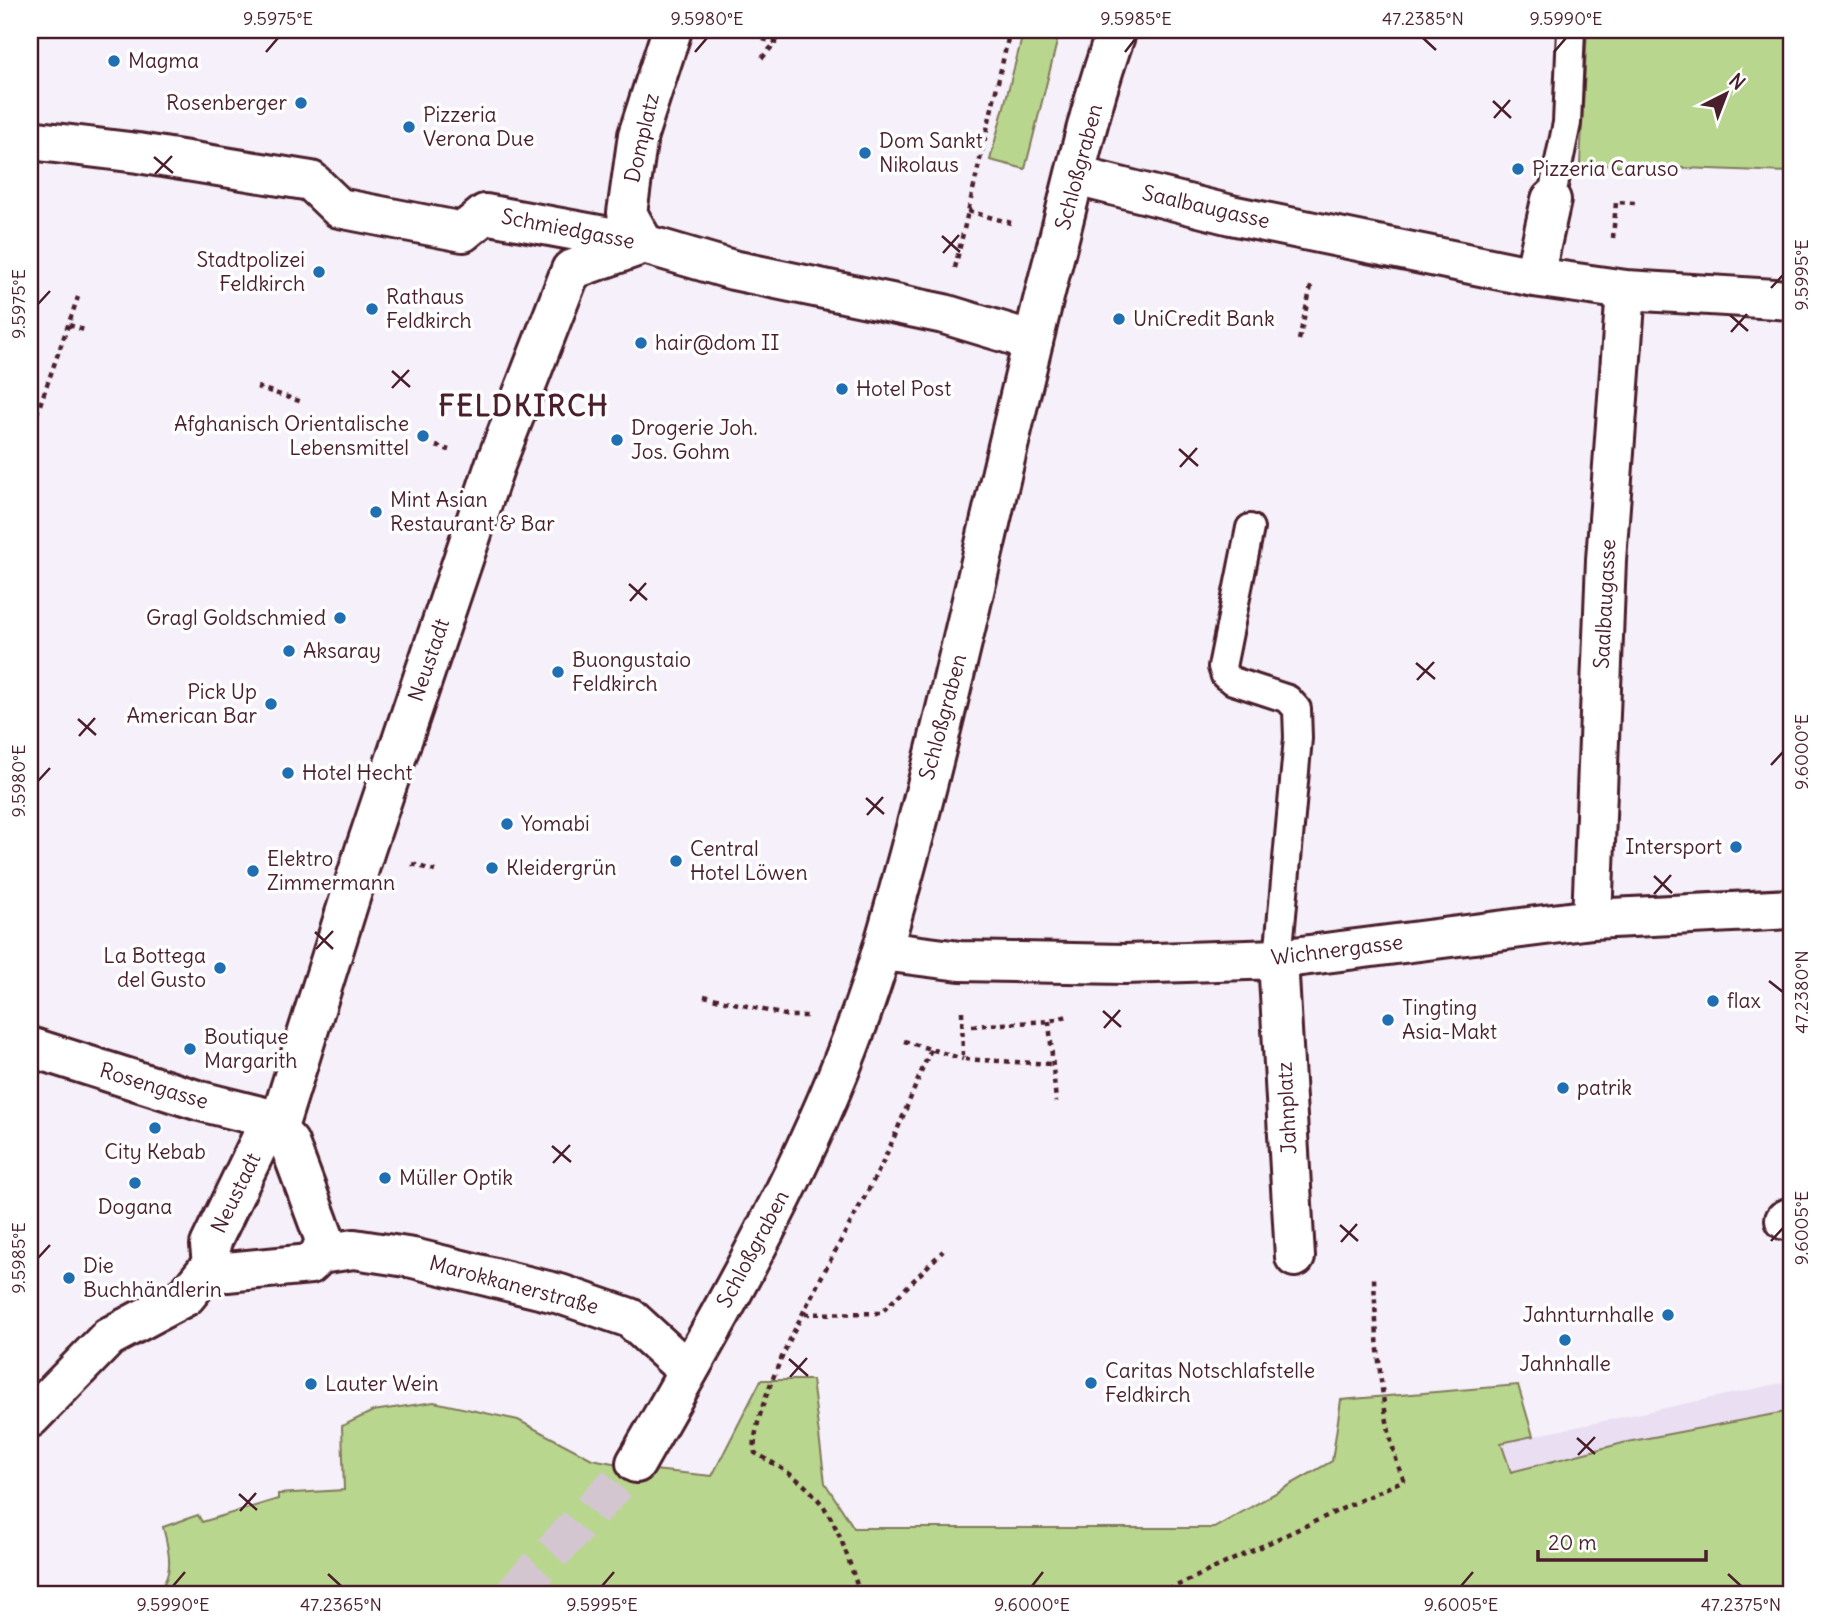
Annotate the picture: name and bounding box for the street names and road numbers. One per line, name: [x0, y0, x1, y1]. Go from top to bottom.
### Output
street label: Domplatz: [618, 91, 665, 185]
street label: Schloßgraben: [1049, 101, 1108, 233]
street label: Saalbaugasse: [1140, 179, 1273, 234]
street label: Schmiedgasse: [499, 202, 637, 255]
street label: Saalbaugasse: [1588, 538, 1621, 670]
street label: Neustadt: [402, 615, 455, 705]
street label: Schloßgraben: [913, 651, 972, 783]
street label: Wichnergasse: [1270, 928, 1404, 971]
street label: Rosengasse: [97, 1056, 212, 1115]
street label: Jahnplatz: [1271, 1061, 1302, 1155]
street label: Neustadt: [205, 1148, 267, 1237]
street label: Schloßgraben: [710, 1185, 795, 1312]
street label: Marokkanerstraße: [427, 1249, 602, 1320]

